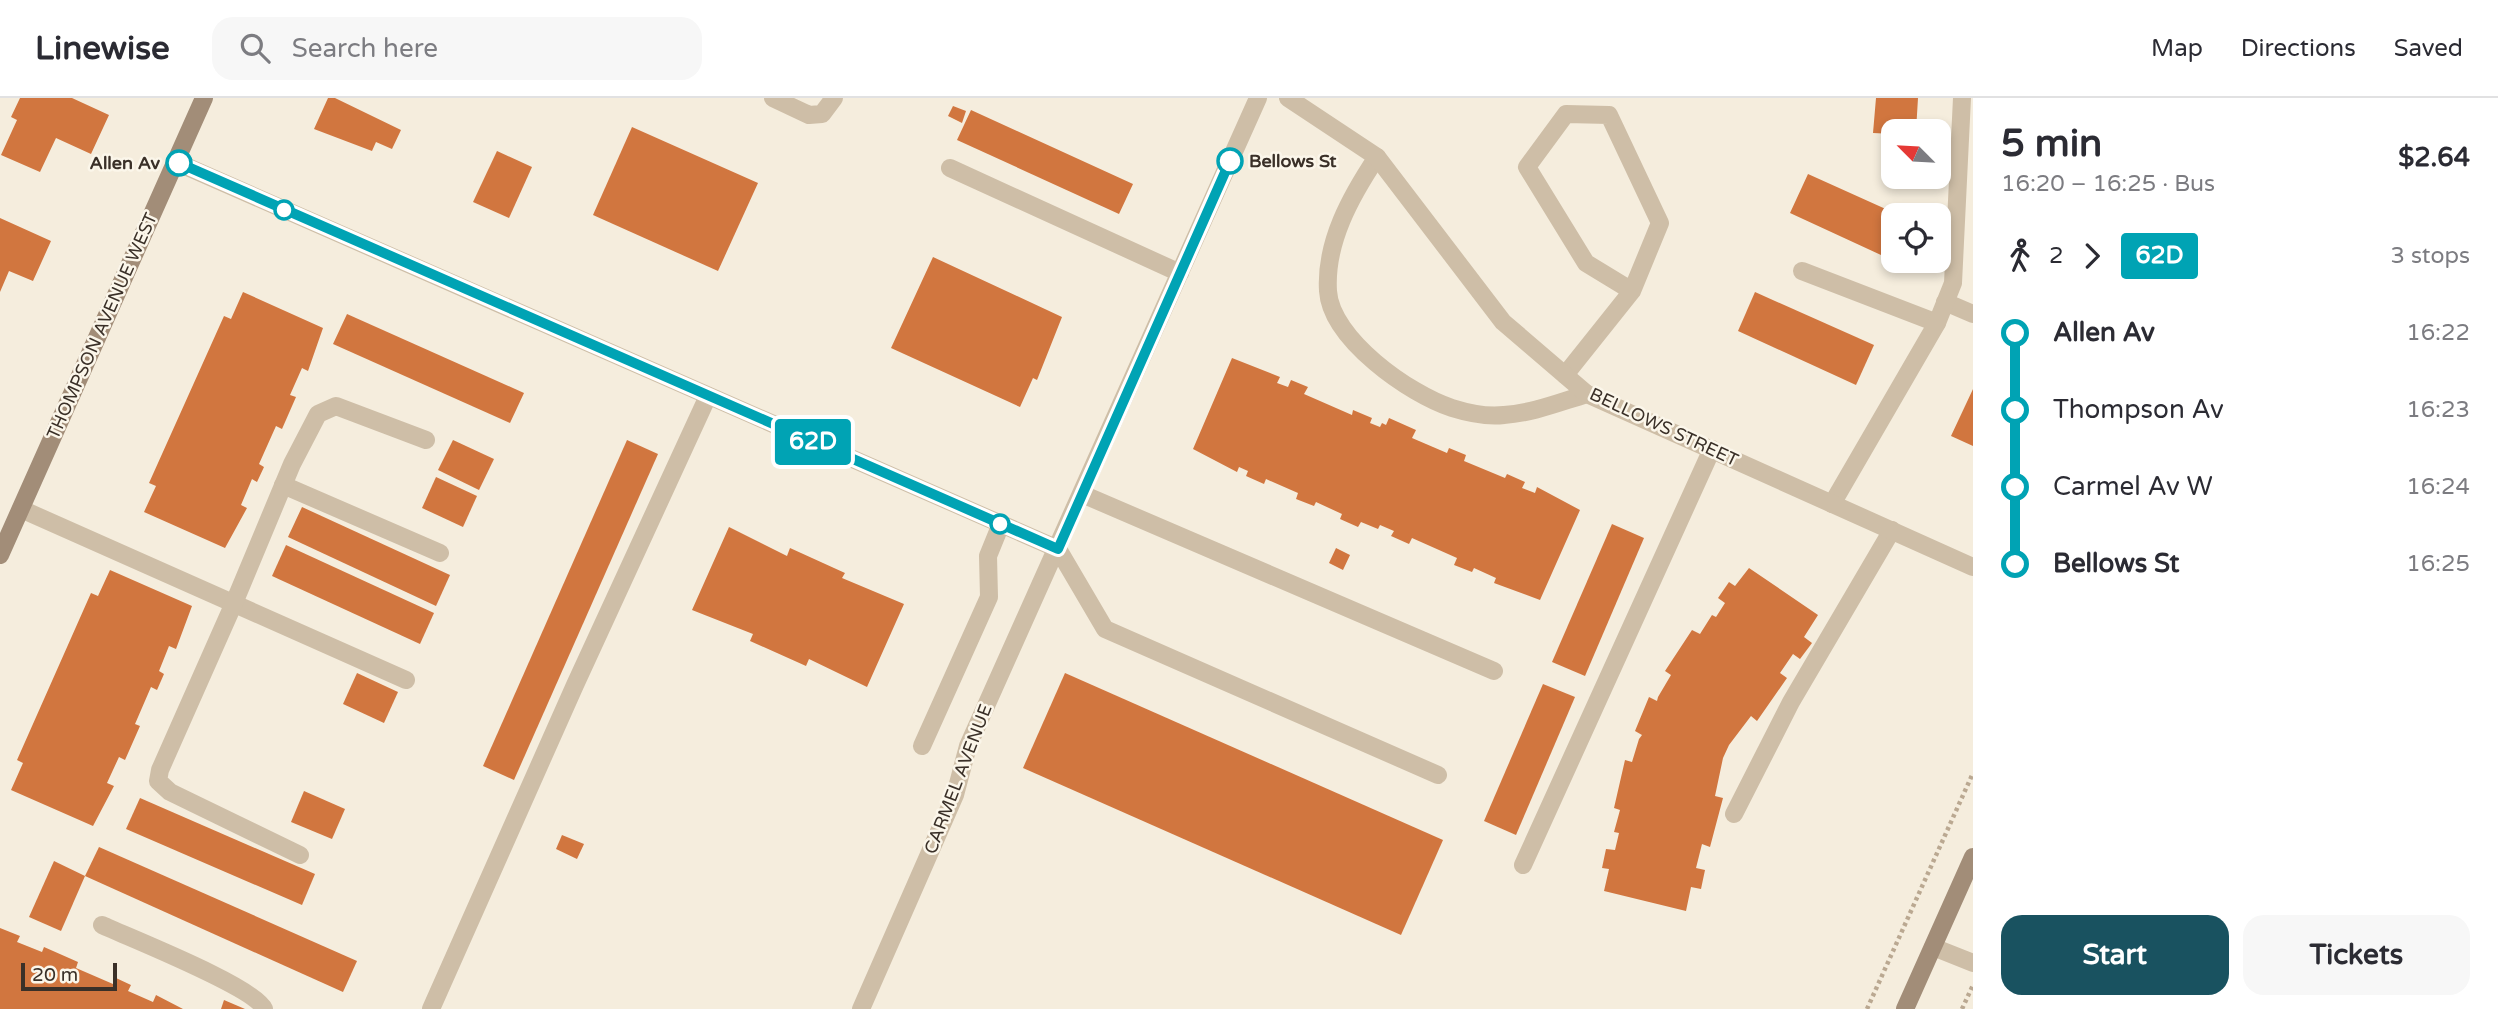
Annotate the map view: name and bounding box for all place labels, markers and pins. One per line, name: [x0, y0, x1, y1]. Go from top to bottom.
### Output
marker: Bellows St: [1217, 148, 1243, 174]
marker: Allen Av: [166, 150, 192, 176]
place label: Bellows St: [1249, 150, 1337, 172]
place label: Allen Av: [90, 152, 160, 174]
unlabelled marker: [274, 200, 294, 220]
unlabelled marker: [990, 514, 1010, 534]

